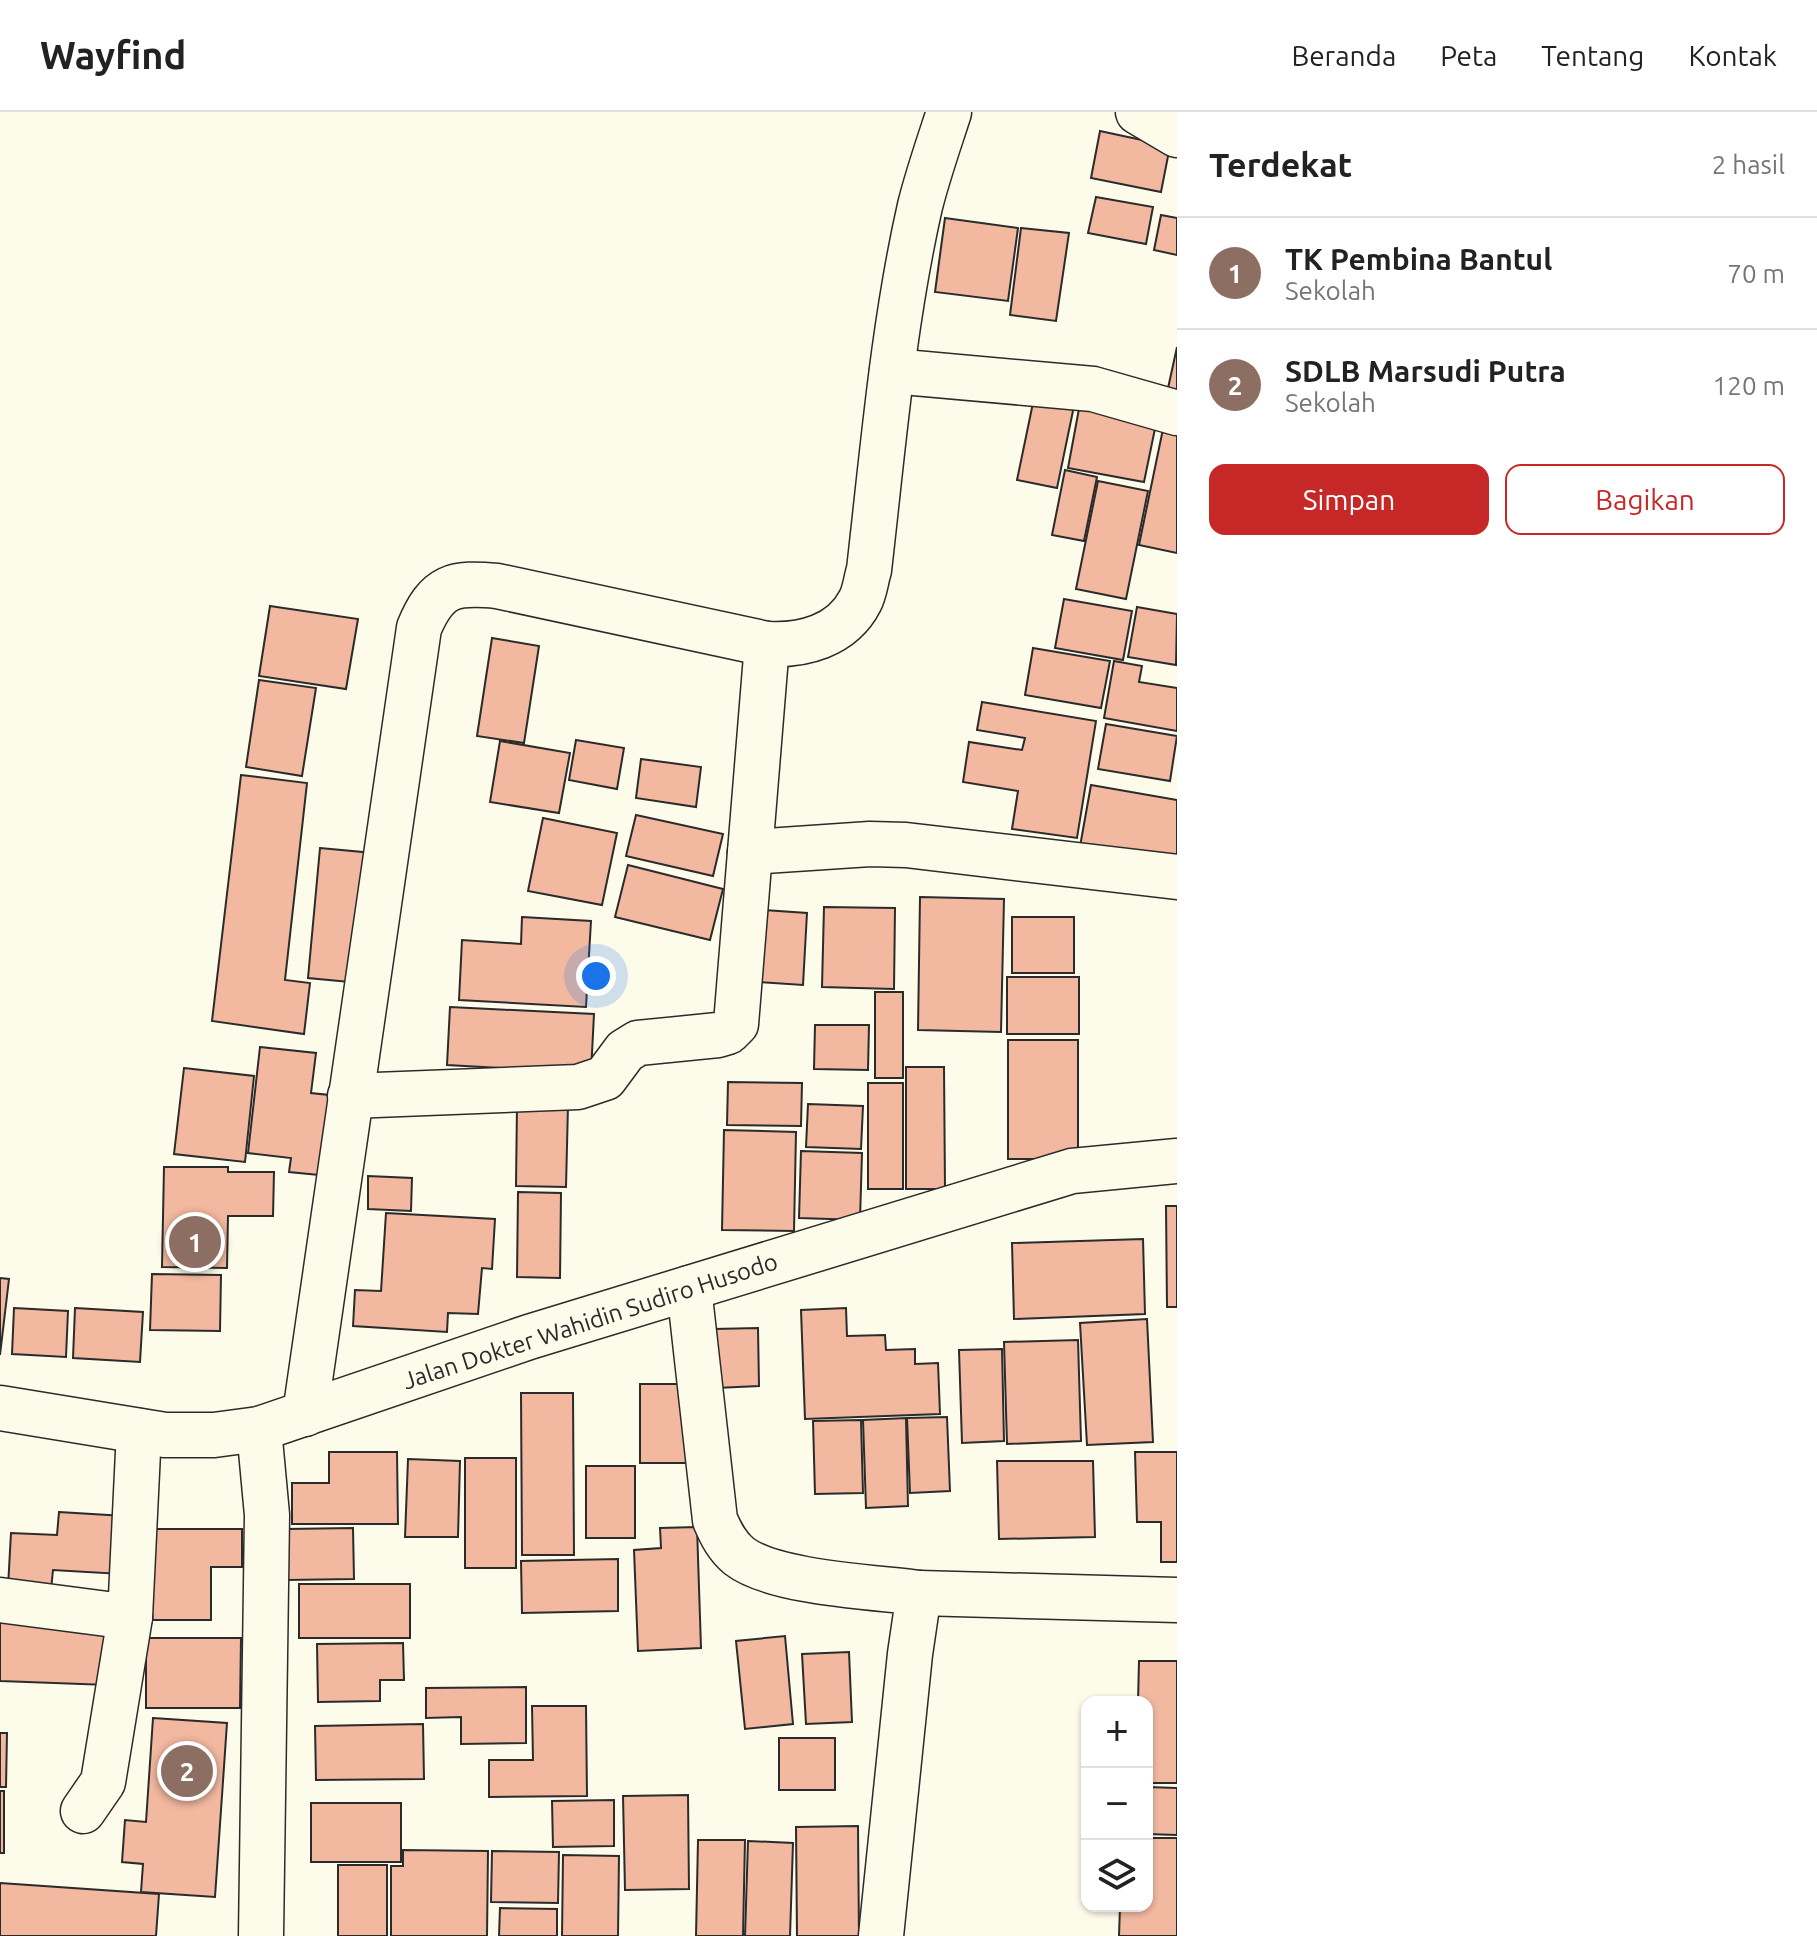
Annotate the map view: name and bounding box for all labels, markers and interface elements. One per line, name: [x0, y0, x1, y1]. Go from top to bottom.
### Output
text: Wayfind: [40, 34, 186, 76]
text: Beranda: [1291, 40, 1396, 71]
text: Peta: [1440, 40, 1497, 71]
text: Tentang: [1541, 40, 1644, 71]
text: Kontak: [1688, 40, 1777, 71]
text: Terdekat: [1209, 145, 1352, 183]
text: 2 hasil: [1712, 150, 1785, 179]
text: TK Pembina Bantul: [1285, 242, 1552, 276]
text: 1: [1228, 259, 1242, 288]
text: 70 m: [1727, 259, 1785, 288]
text: Sekolah: [1285, 276, 1376, 305]
text: SDLB Marsudi Putra: [1285, 354, 1566, 388]
text: 2: [1228, 371, 1242, 400]
text: 120 m: [1713, 371, 1785, 400]
text: Sekolah: [1285, 388, 1376, 417]
button: Simpan: [1209, 464, 1489, 535]
button: Bagikan: [1505, 464, 1785, 535]
your location: [576, 956, 616, 996]
pin: 1: [169, 1212, 221, 1272]
street label: Jalan Dokter Wahidin Sudiro Husodo: [399, 1247, 781, 1395]
map controls: [1081, 1696, 1153, 1912]
button: +: [1081, 1696, 1153, 1768]
pin: 2: [161, 1741, 213, 1801]
button: −: [1081, 1768, 1153, 1840]
button: layers: [1081, 1840, 1153, 1912]

